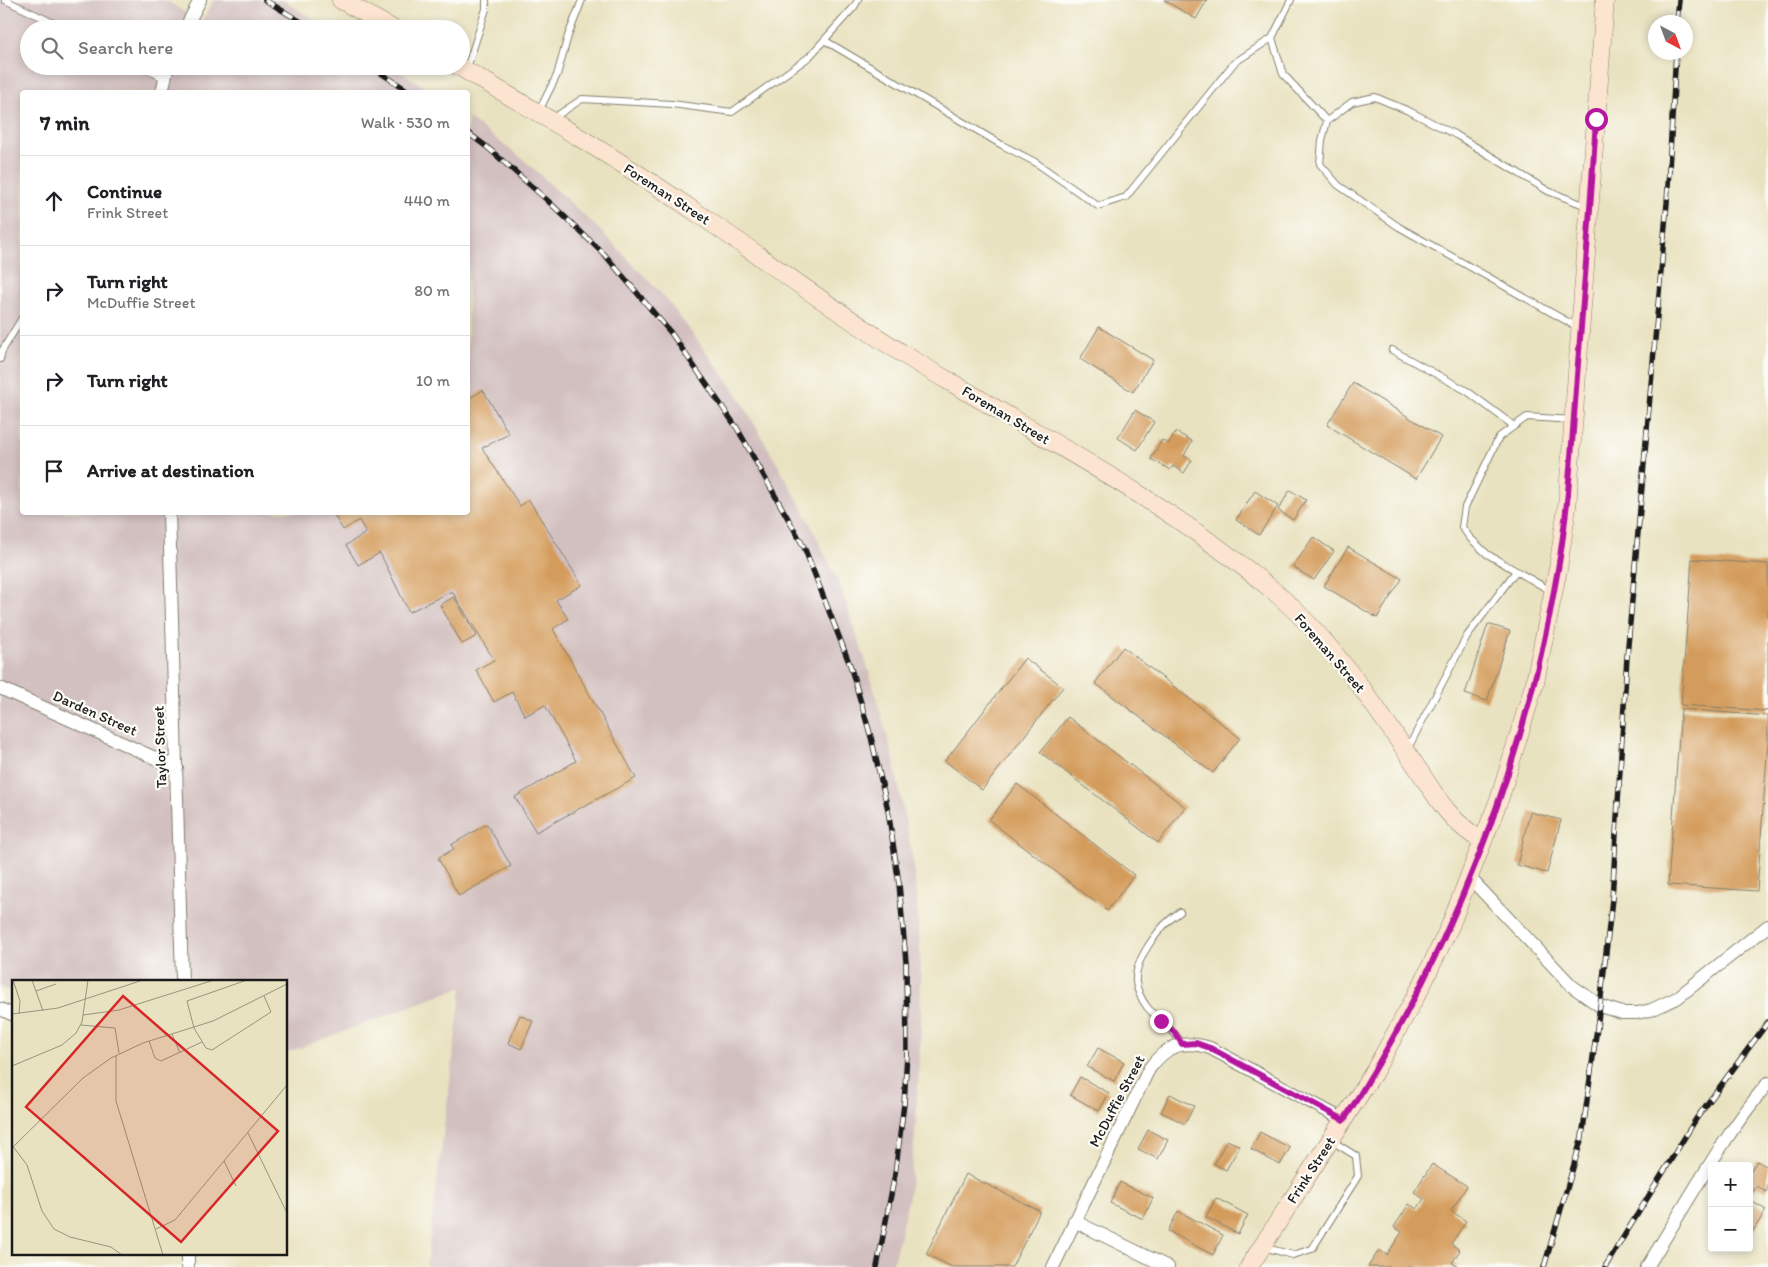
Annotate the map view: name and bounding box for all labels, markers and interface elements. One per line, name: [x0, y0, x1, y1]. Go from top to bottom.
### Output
north arrow: [1648, 15, 1693, 60]
search box: [20, 20, 470, 75]
icon: search: [38, 34, 66, 62]
text: Search here: [78, 36, 173, 59]
route start: [1585, 108, 1608, 131]
text: 7 min: [40, 110, 89, 135]
text: Walk · 530 m: [361, 113, 450, 132]
street label: Foreman Street: [620, 159, 714, 229]
text: Continue: [87, 180, 162, 203]
icon: ahead: [40, 187, 68, 215]
text: 440 m: [404, 191, 450, 210]
text: Frink Street: [87, 203, 168, 222]
text: Turn right: [87, 270, 168, 293]
icon: right: [40, 277, 68, 305]
text: 80 m: [414, 281, 450, 300]
text: McDuffie Street: [87, 293, 195, 312]
icon: right: [40, 367, 68, 395]
text: Turn right: [87, 369, 168, 392]
text: 10 m: [416, 371, 450, 390]
street label: Foreman Street: [959, 382, 1054, 448]
icon: arrive: [40, 457, 68, 485]
text: Arrive at destination: [87, 459, 254, 482]
street label: Foreman Street: [1291, 610, 1370, 697]
street label: Darden Street: [50, 686, 140, 740]
street label: Taylor Street: [150, 705, 170, 789]
inset map: [12, 980, 288, 1254]
route end: [1150, 1010, 1173, 1033]
street label: McDuffie Street: [1085, 1052, 1149, 1150]
street label: Frink Street: [1283, 1133, 1339, 1207]
map controls: [1708, 1162, 1753, 1252]
button: +: [1708, 1162, 1753, 1207]
button: −: [1708, 1207, 1753, 1252]

